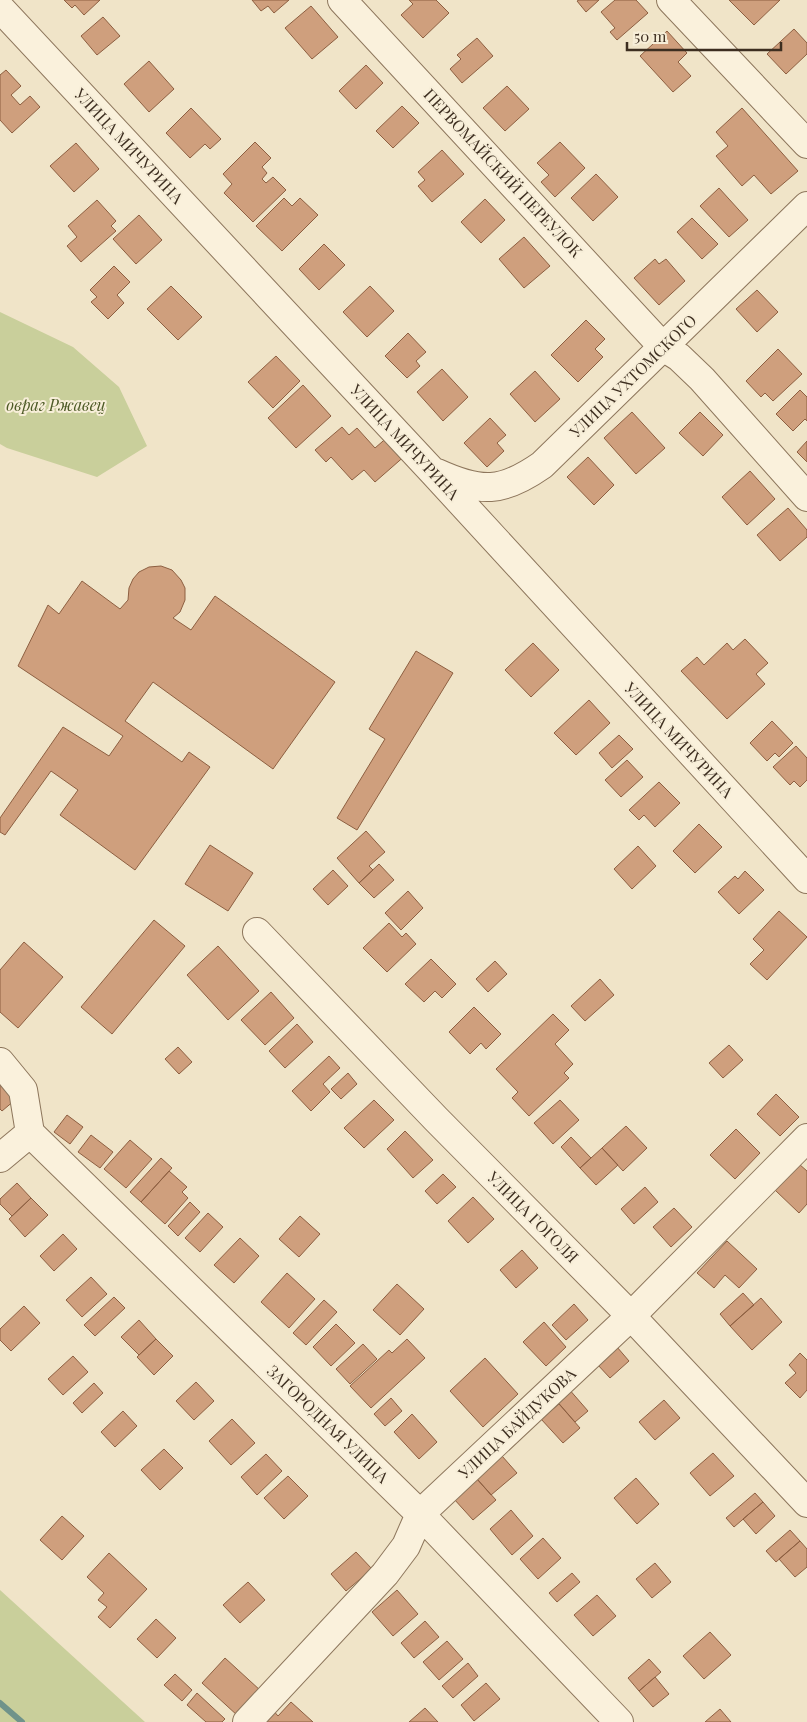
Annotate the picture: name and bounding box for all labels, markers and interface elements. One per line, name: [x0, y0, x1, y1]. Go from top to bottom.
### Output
scale bar: [627, 20, 781, 52]
text: 50 m: [634, 26, 667, 46]
street label: УЛИЦА МИЧУРИНА: [70, 83, 189, 209]
street label: ПЕРВОМАЙСКИЙ ПЕРЕУЛОК: [419, 84, 587, 262]
street label: УЛИЦА УХТОМСКОГО: [564, 309, 701, 442]
street label: УЛИЦА МИЧУРИНА: [346, 379, 465, 505]
park label: овраг Ржавец: [6, 394, 106, 415]
street label: УЛИЦА МИЧУРИНА: [620, 677, 739, 803]
street label: УЛИЦА ГОГОЛЯ: [483, 1166, 583, 1267]
street label: ЗАГОРОДНАЯ УЛИЦА: [263, 1360, 394, 1488]
street label: УЛИЦА БАЙДУКОВА: [453, 1362, 581, 1483]

